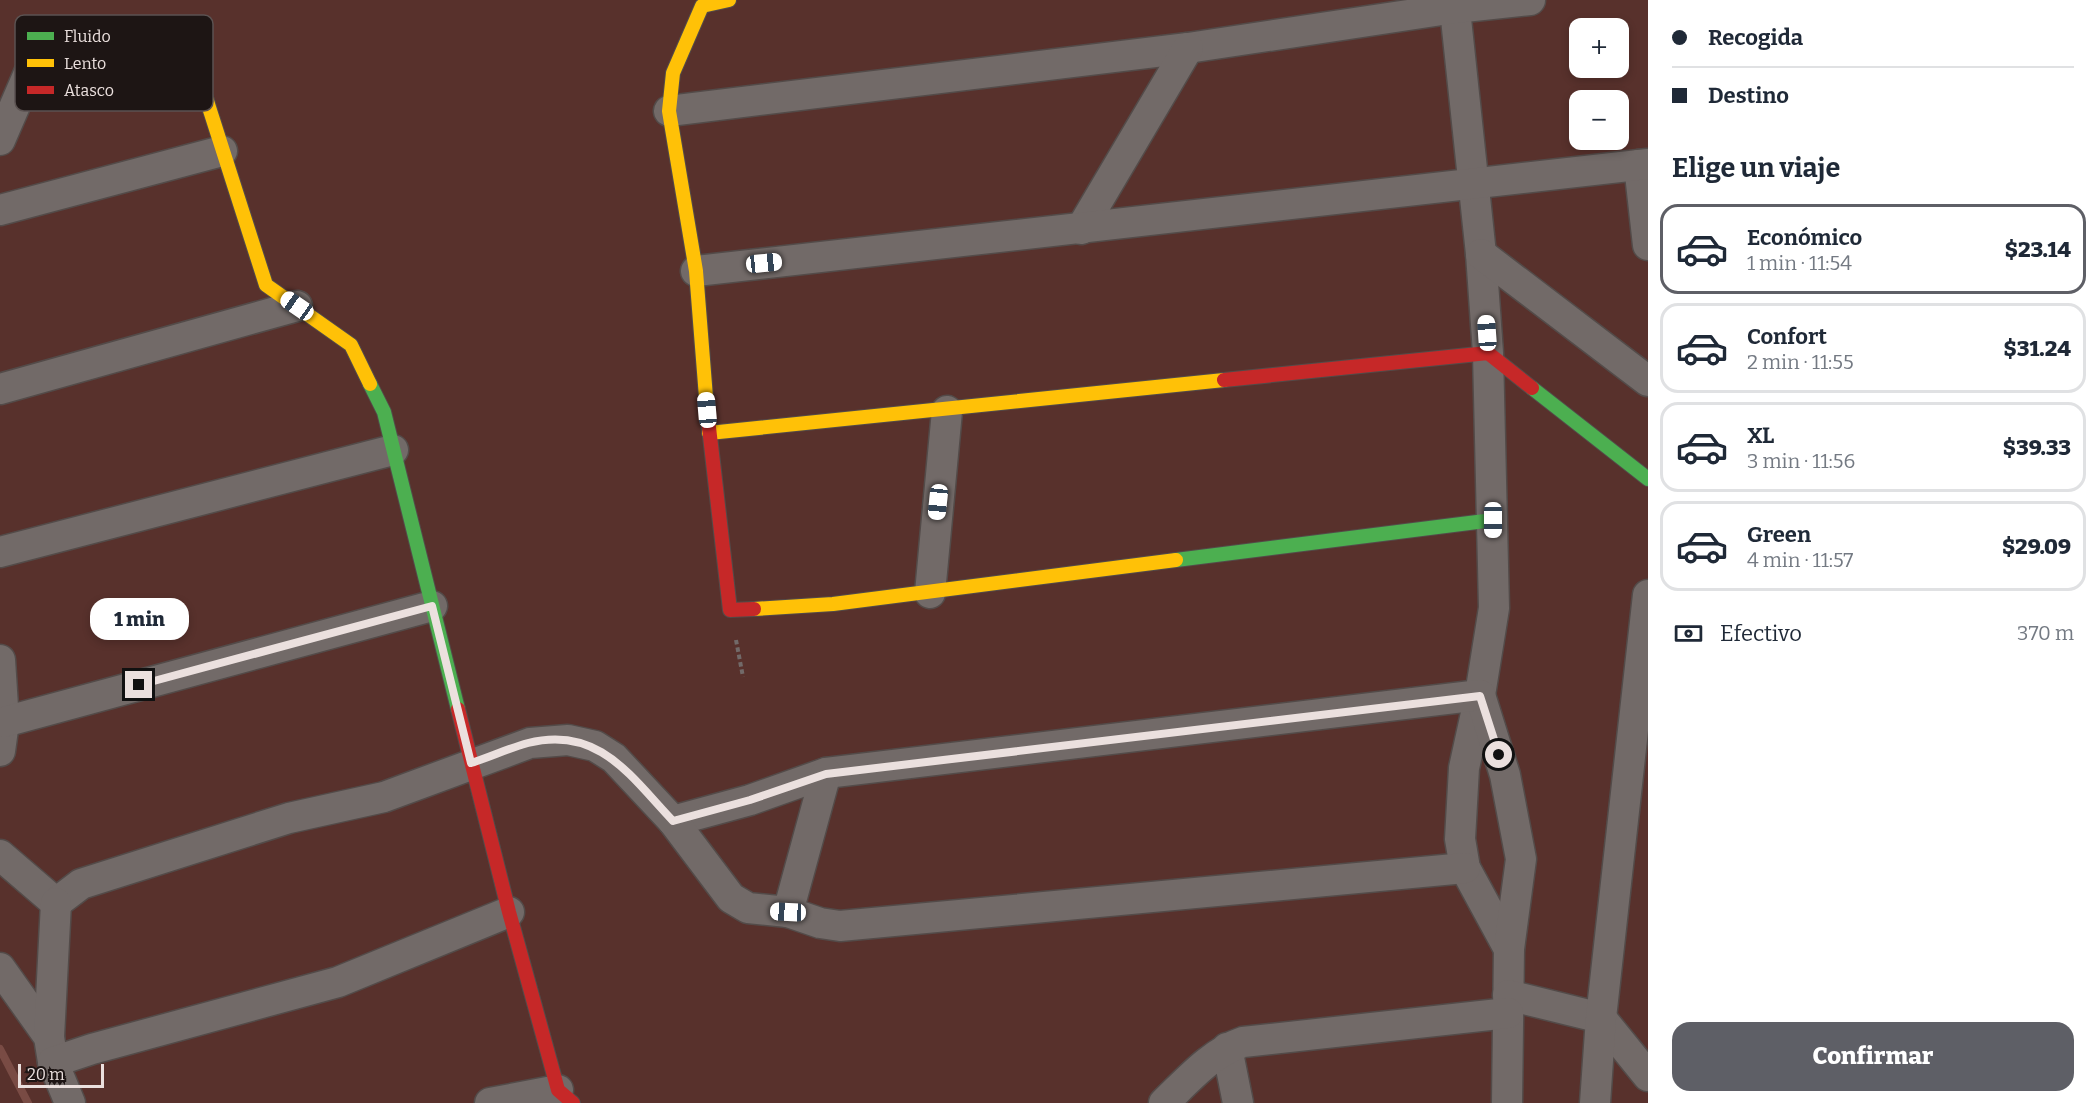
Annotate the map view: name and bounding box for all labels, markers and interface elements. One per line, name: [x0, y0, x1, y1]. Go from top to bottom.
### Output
legend: [15, 15, 213, 111]
map controls: [1569, 18, 1629, 150]
button: +: [1569, 18, 1629, 78]
text: Recogida: [1708, 24, 1803, 51]
text: Fluido: [64, 27, 111, 46]
text: Lento: [64, 54, 106, 73]
text: Atasco: [64, 81, 114, 100]
text: Destino: [1708, 82, 1789, 109]
button: −: [1569, 90, 1629, 150]
text: Elige un viaje: [1672, 152, 1840, 184]
icon: car: [1675, 222, 1729, 276]
text: Económico: [1747, 224, 1862, 251]
text: $23.14: [2005, 236, 2071, 263]
text: 1 min · 11:54: [1747, 251, 1852, 275]
car: [745, 252, 783, 274]
car: [277, 288, 317, 324]
car: [1477, 314, 1497, 352]
icon: car: [1675, 321, 1729, 375]
text: Confort: [1747, 323, 1827, 350]
text: $31.24: [2004, 335, 2071, 362]
text: 2 min · 11:55: [1747, 350, 1854, 374]
car: [696, 391, 718, 429]
icon: car: [1675, 420, 1729, 474]
text: XL: [1747, 422, 1774, 449]
text: $39.33: [2003, 434, 2071, 461]
text: 3 min · 11:56: [1747, 449, 1855, 473]
car: [927, 483, 949, 521]
car: [1484, 502, 1502, 538]
icon: car: [1675, 519, 1729, 573]
text: Green: [1747, 521, 1811, 548]
text: $29.09: [2002, 533, 2071, 560]
text: 4 min · 11:57: [1747, 548, 1853, 572]
callout: 1 min: [90, 598, 188, 640]
text: 1 min: [114, 607, 165, 631]
icon: cash: [1672, 617, 1705, 650]
text: Efectivo: [1720, 620, 1802, 647]
text: 370 m: [2017, 621, 2074, 645]
route end: [125, 671, 152, 698]
route start: [1485, 741, 1512, 768]
car: [770, 902, 806, 922]
button: Confirmar: [1672, 1022, 2074, 1091]
scale bar: [18, 1061, 104, 1088]
text: 20 m: [27, 1065, 64, 1084]

